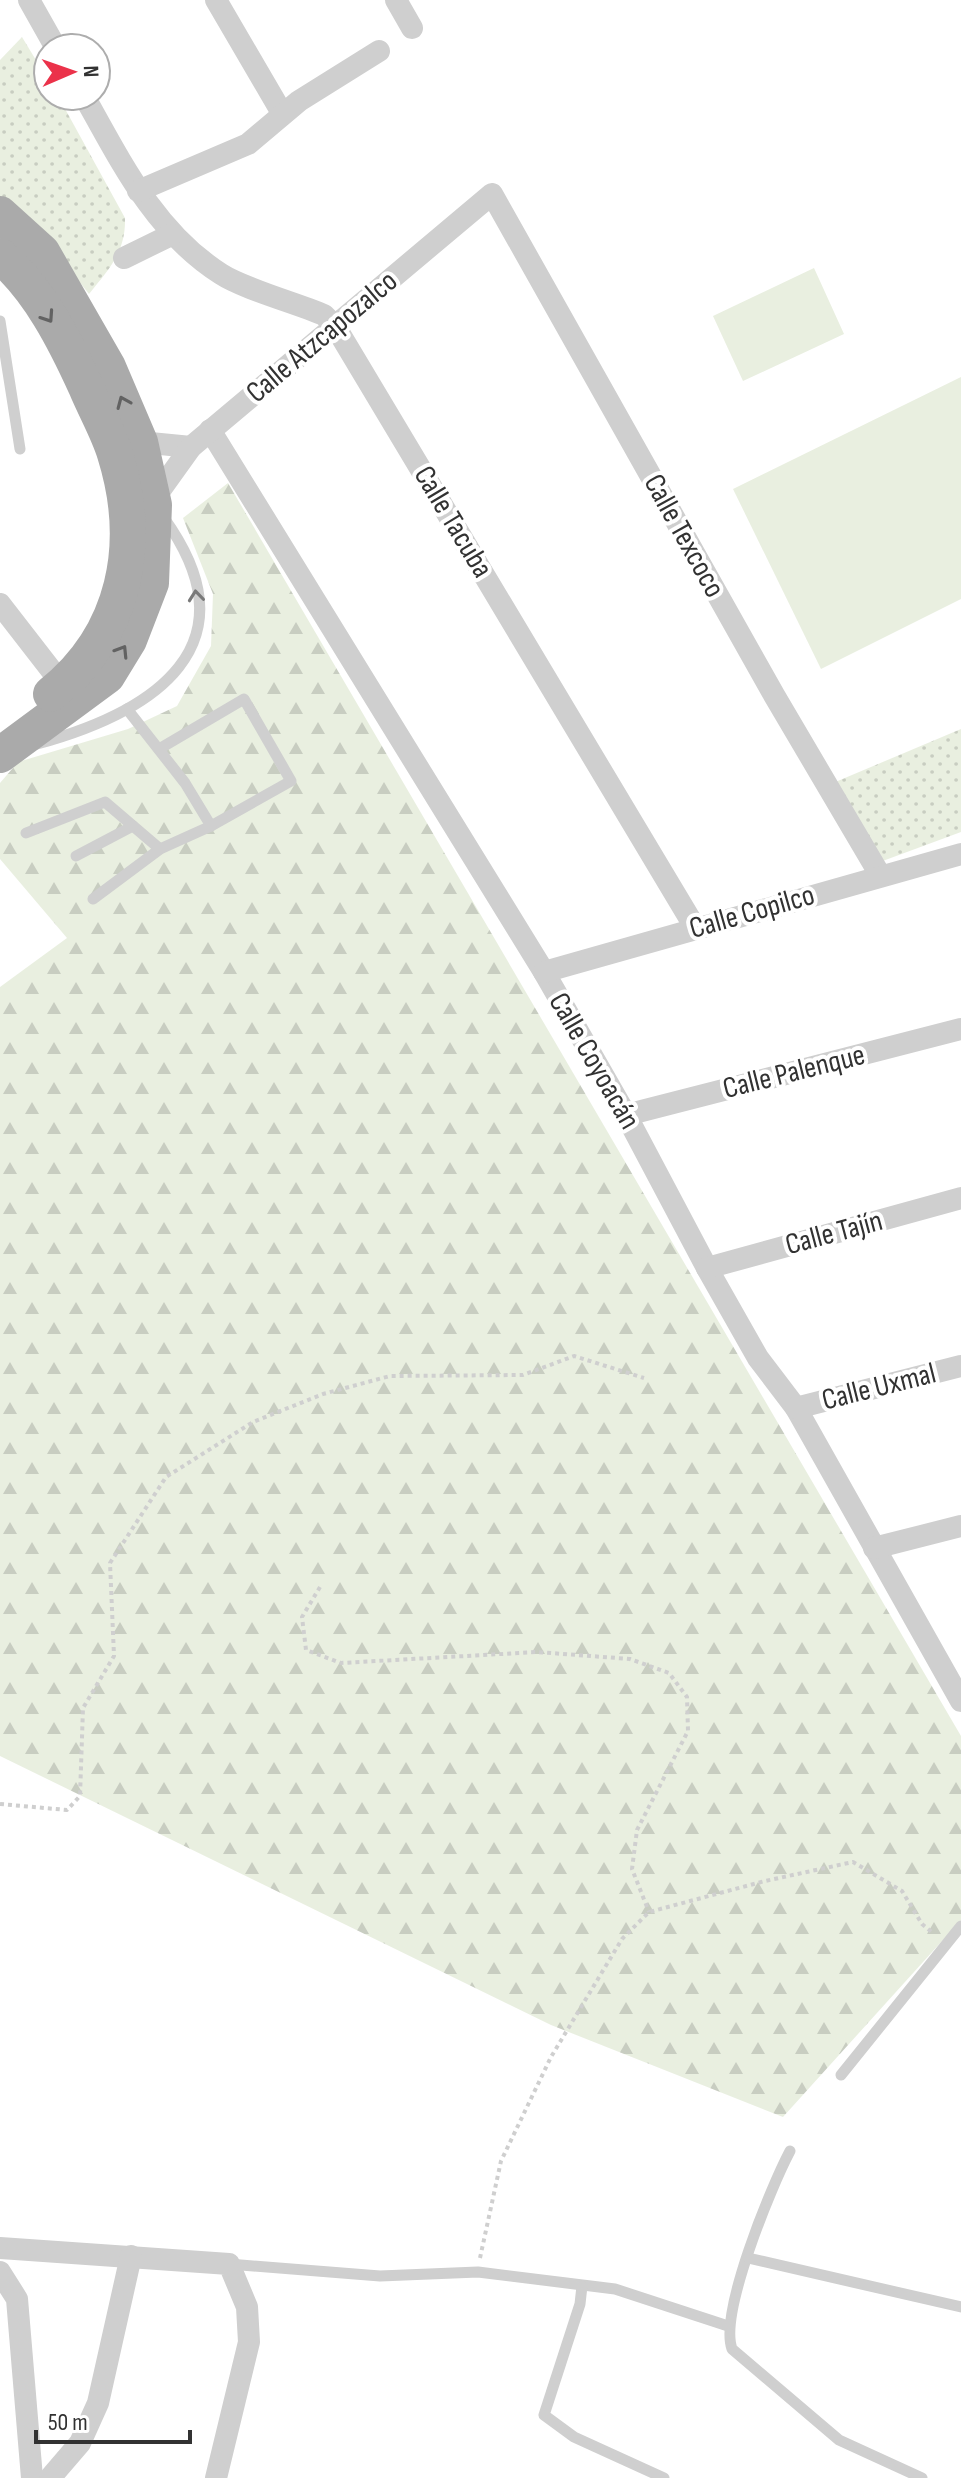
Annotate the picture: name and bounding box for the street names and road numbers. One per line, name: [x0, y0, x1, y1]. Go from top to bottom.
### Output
street label: Calle Atzcapozalco: [239, 263, 405, 411]
street label: Calle Tacuba: [406, 460, 500, 584]
street label: Calle Texcoco: [636, 468, 732, 604]
street label: Calle Copilco: [685, 877, 819, 947]
street label: Calle Coyoacán: [541, 986, 647, 1136]
street label: Calle Palenque: [719, 1037, 869, 1107]
street label: Calle Tajín: [781, 1203, 887, 1263]
street label: Calle Uxmal: [818, 1355, 940, 1419]

